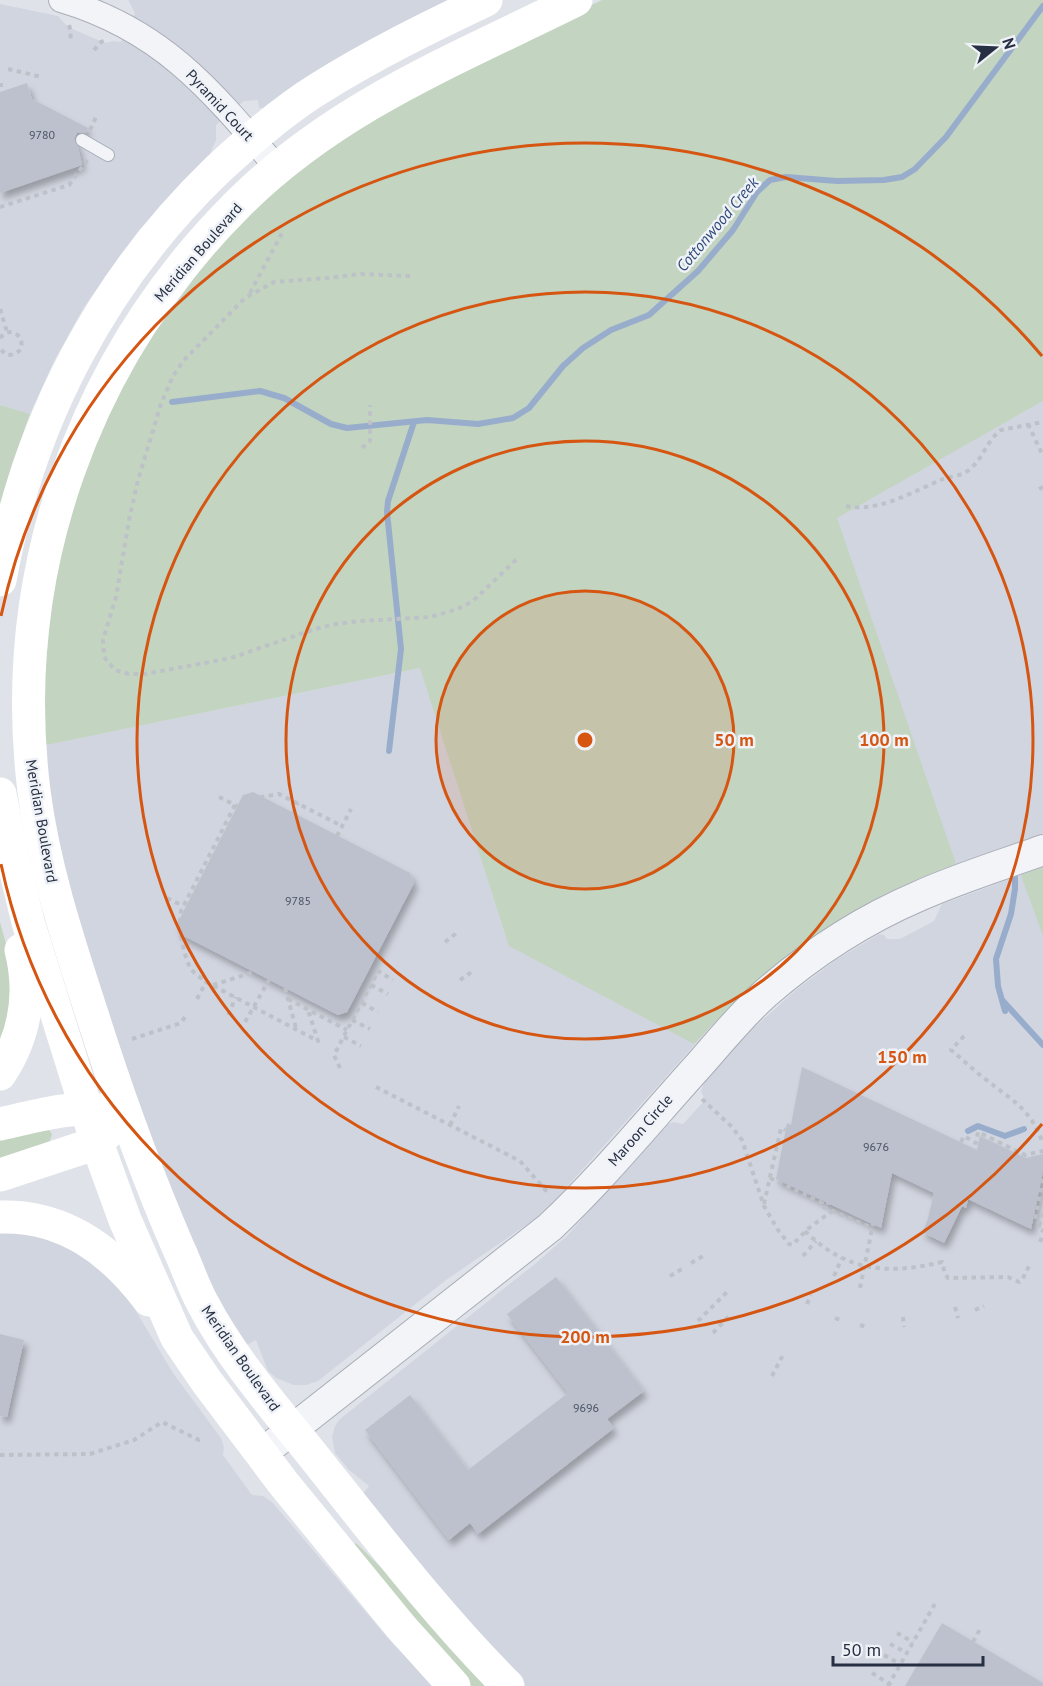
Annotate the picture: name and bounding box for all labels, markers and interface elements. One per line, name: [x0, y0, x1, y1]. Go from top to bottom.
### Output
north arrow: [965, 18, 1025, 78]
text: N: [998, 35, 1020, 51]
street label: Pyramid Court: [182, 65, 258, 145]
house number: 9780: [29, 127, 56, 142]
water label: Cottonwood Creek: [672, 172, 763, 275]
street label: Meridian Boulevard: [150, 199, 246, 305]
text: 50 m: [714, 728, 754, 751]
text: 100 m: [859, 728, 909, 751]
centre of rings: [575, 730, 595, 750]
street label: Meridian Boulevard: [22, 758, 62, 884]
house number: 9785: [285, 893, 311, 908]
text: 150 m: [877, 1045, 927, 1068]
street label: Maroon Circle: [604, 1090, 676, 1170]
house number: 9676: [863, 1139, 889, 1154]
street label: Meridian Boulevard: [197, 1301, 285, 1415]
text: 200 m: [560, 1325, 610, 1348]
house number: 9696: [573, 1400, 599, 1415]
scale bar: [833, 1629, 983, 1667]
text: 50 m: [842, 1638, 881, 1661]

